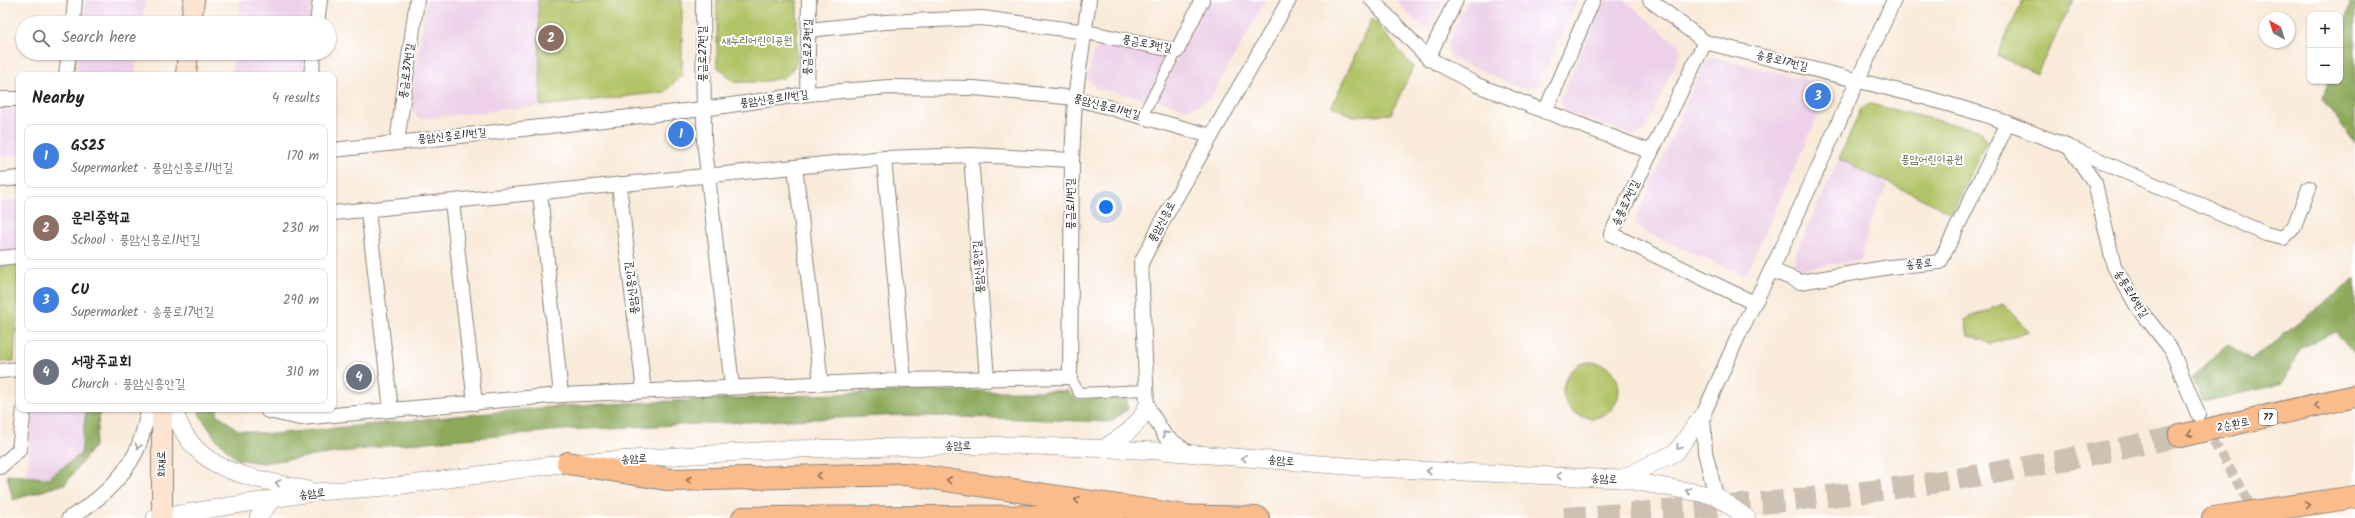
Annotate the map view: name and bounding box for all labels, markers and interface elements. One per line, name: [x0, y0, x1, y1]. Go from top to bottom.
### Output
north arrow: [2259, 12, 2295, 48]
map controls: [2307, 12, 2343, 84]
button: +: [2307, 12, 2343, 48]
search box: [16, 16, 336, 60]
street label: 풍금로23번길: [799, 18, 817, 76]
pin: 2: [538, 23, 564, 53]
text: Search here: [62, 26, 136, 50]
street label: 풍금로27번길: [694, 26, 712, 82]
icon: search: [30, 27, 52, 49]
street label: 풍금로3번길: [1120, 30, 1174, 58]
park label: 새누리어린이공원: [722, 32, 793, 50]
street label: 풍금로37번길: [394, 42, 420, 100]
street label: 송풍로17번길: [1754, 46, 1810, 76]
button: −: [2307, 48, 2343, 84]
pin: 3: [1805, 81, 1831, 111]
text: Nearby: [32, 85, 84, 112]
street label: 풍암신흥로11번길: [739, 85, 809, 113]
text: 4 results: [272, 88, 320, 109]
street label: 풍암신흥로11번길: [1071, 89, 1143, 125]
pin: 1: [668, 119, 694, 149]
street label: 풍암신흥로11번길: [417, 123, 487, 149]
text: GS25: [71, 134, 105, 158]
text: 1: [44, 146, 48, 167]
text: 170 m: [287, 146, 319, 167]
park label: 풍암어린이공원: [1901, 151, 1963, 169]
text: Supermarket · 풍암신흥로11번길: [71, 158, 233, 179]
street label: 송풍로7번길: [1607, 177, 1645, 229]
street label: 풍금로11번길: [1062, 178, 1080, 230]
your location: [1096, 197, 1116, 217]
street label: 풍암신흥로: [1144, 198, 1180, 246]
text: 운리중학교: [71, 206, 131, 230]
text: 2: [42, 218, 50, 239]
text: 230 m: [282, 218, 319, 239]
text: School · 풍암신흥로11번길: [71, 230, 201, 251]
street label: 풍암신흥안길: [968, 240, 990, 294]
street label: 송풍로: [1905, 254, 1933, 274]
street label: 풍암신흥안길: [620, 260, 644, 315]
street label: 송풍로16번길: [2109, 266, 2153, 322]
text: CU: [71, 278, 89, 302]
text: 3: [42, 290, 50, 311]
text: 290 m: [283, 290, 319, 311]
text: Supermarket · 송풍로17번길: [71, 302, 214, 323]
text: 서광주교회: [71, 350, 131, 374]
text: 4: [42, 362, 50, 383]
text: 310 m: [285, 362, 319, 383]
pin: 4: [346, 362, 372, 392]
text: Church · 풍암신흥안길: [71, 374, 185, 395]
one-way arrow: [2314, 401, 2320, 409]
road number: 77: [2259, 409, 2277, 425]
street label: 2순환로: [2215, 413, 2251, 437]
one-way arrow: [2187, 429, 2193, 437]
one-way arrow: [1162, 431, 1169, 439]
street label: 송암로: [945, 437, 972, 455]
one-way arrow: [1677, 442, 1684, 449]
one-way arrow: [134, 443, 143, 450]
street label: 송암로: [620, 449, 648, 469]
street label: 회재로: [153, 451, 171, 477]
street label: 송암로: [1267, 451, 1295, 471]
one-way arrow: [1241, 453, 1247, 462]
one-way arrow: [1426, 466, 1432, 475]
street label: 송암로: [1590, 469, 1618, 489]
one-way arrow: [816, 472, 822, 480]
one-way arrow: [1556, 472, 1562, 481]
one-way arrow: [686, 476, 692, 484]
one-way arrow: [946, 476, 952, 485]
one-way arrow: [275, 479, 282, 488]
street label: 송암로: [298, 483, 326, 505]
one-way arrow: [1685, 487, 1691, 496]
one-way arrow: [1074, 496, 1080, 505]
one-way arrow: [2303, 501, 2310, 510]

